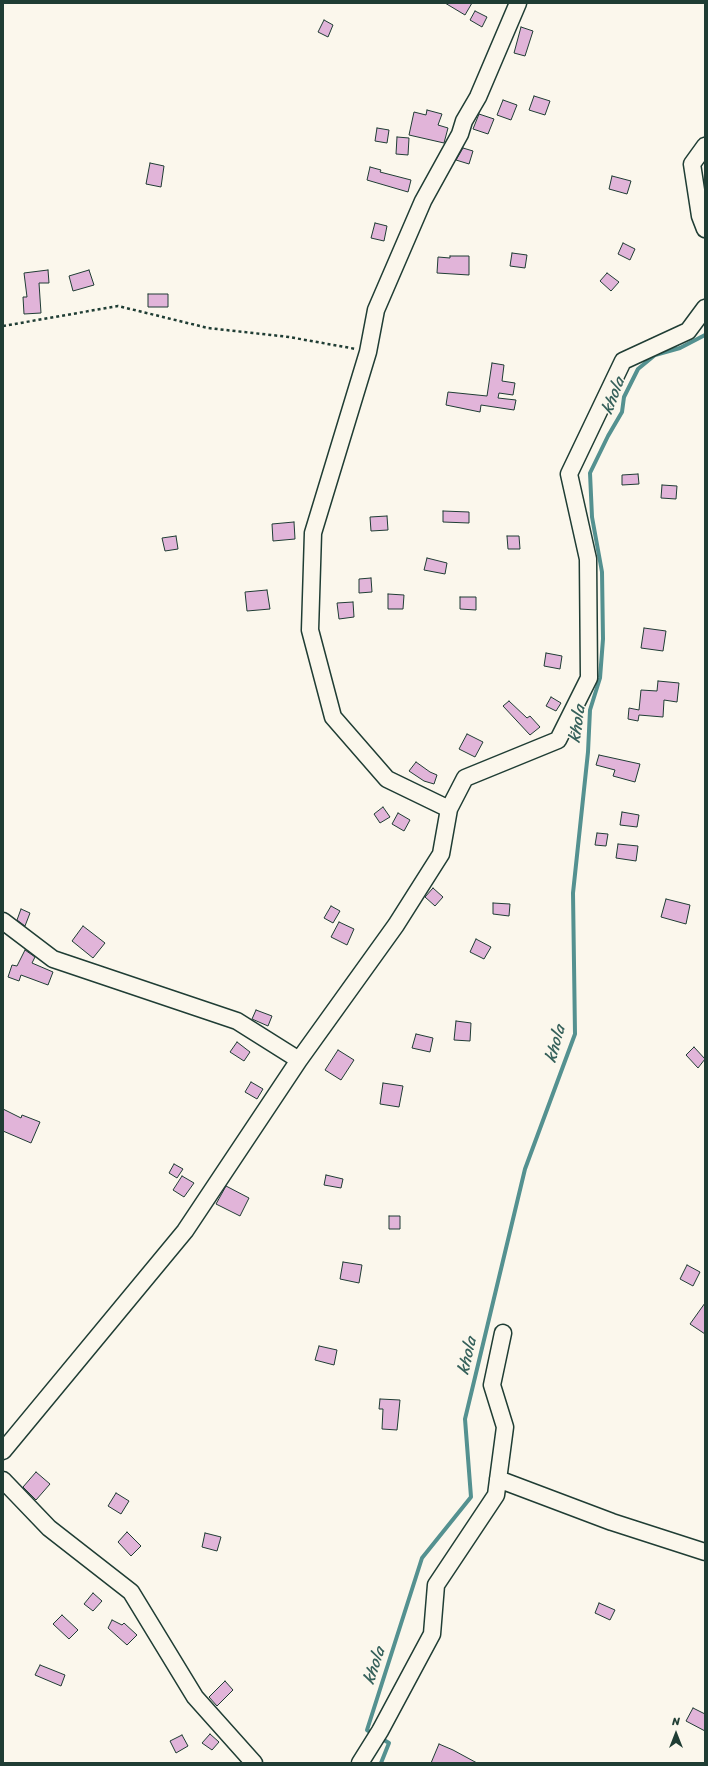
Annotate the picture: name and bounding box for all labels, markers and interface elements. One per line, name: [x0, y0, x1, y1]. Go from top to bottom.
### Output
water label: khola: [598, 375, 630, 417]
water label: khola: [566, 704, 590, 744]
water label: khola: [542, 1023, 570, 1065]
water label: khola: [454, 1336, 482, 1376]
water label: khola: [360, 1645, 390, 1687]
text: N: [672, 1712, 680, 1731]
north arrow: [656, 1714, 696, 1754]

